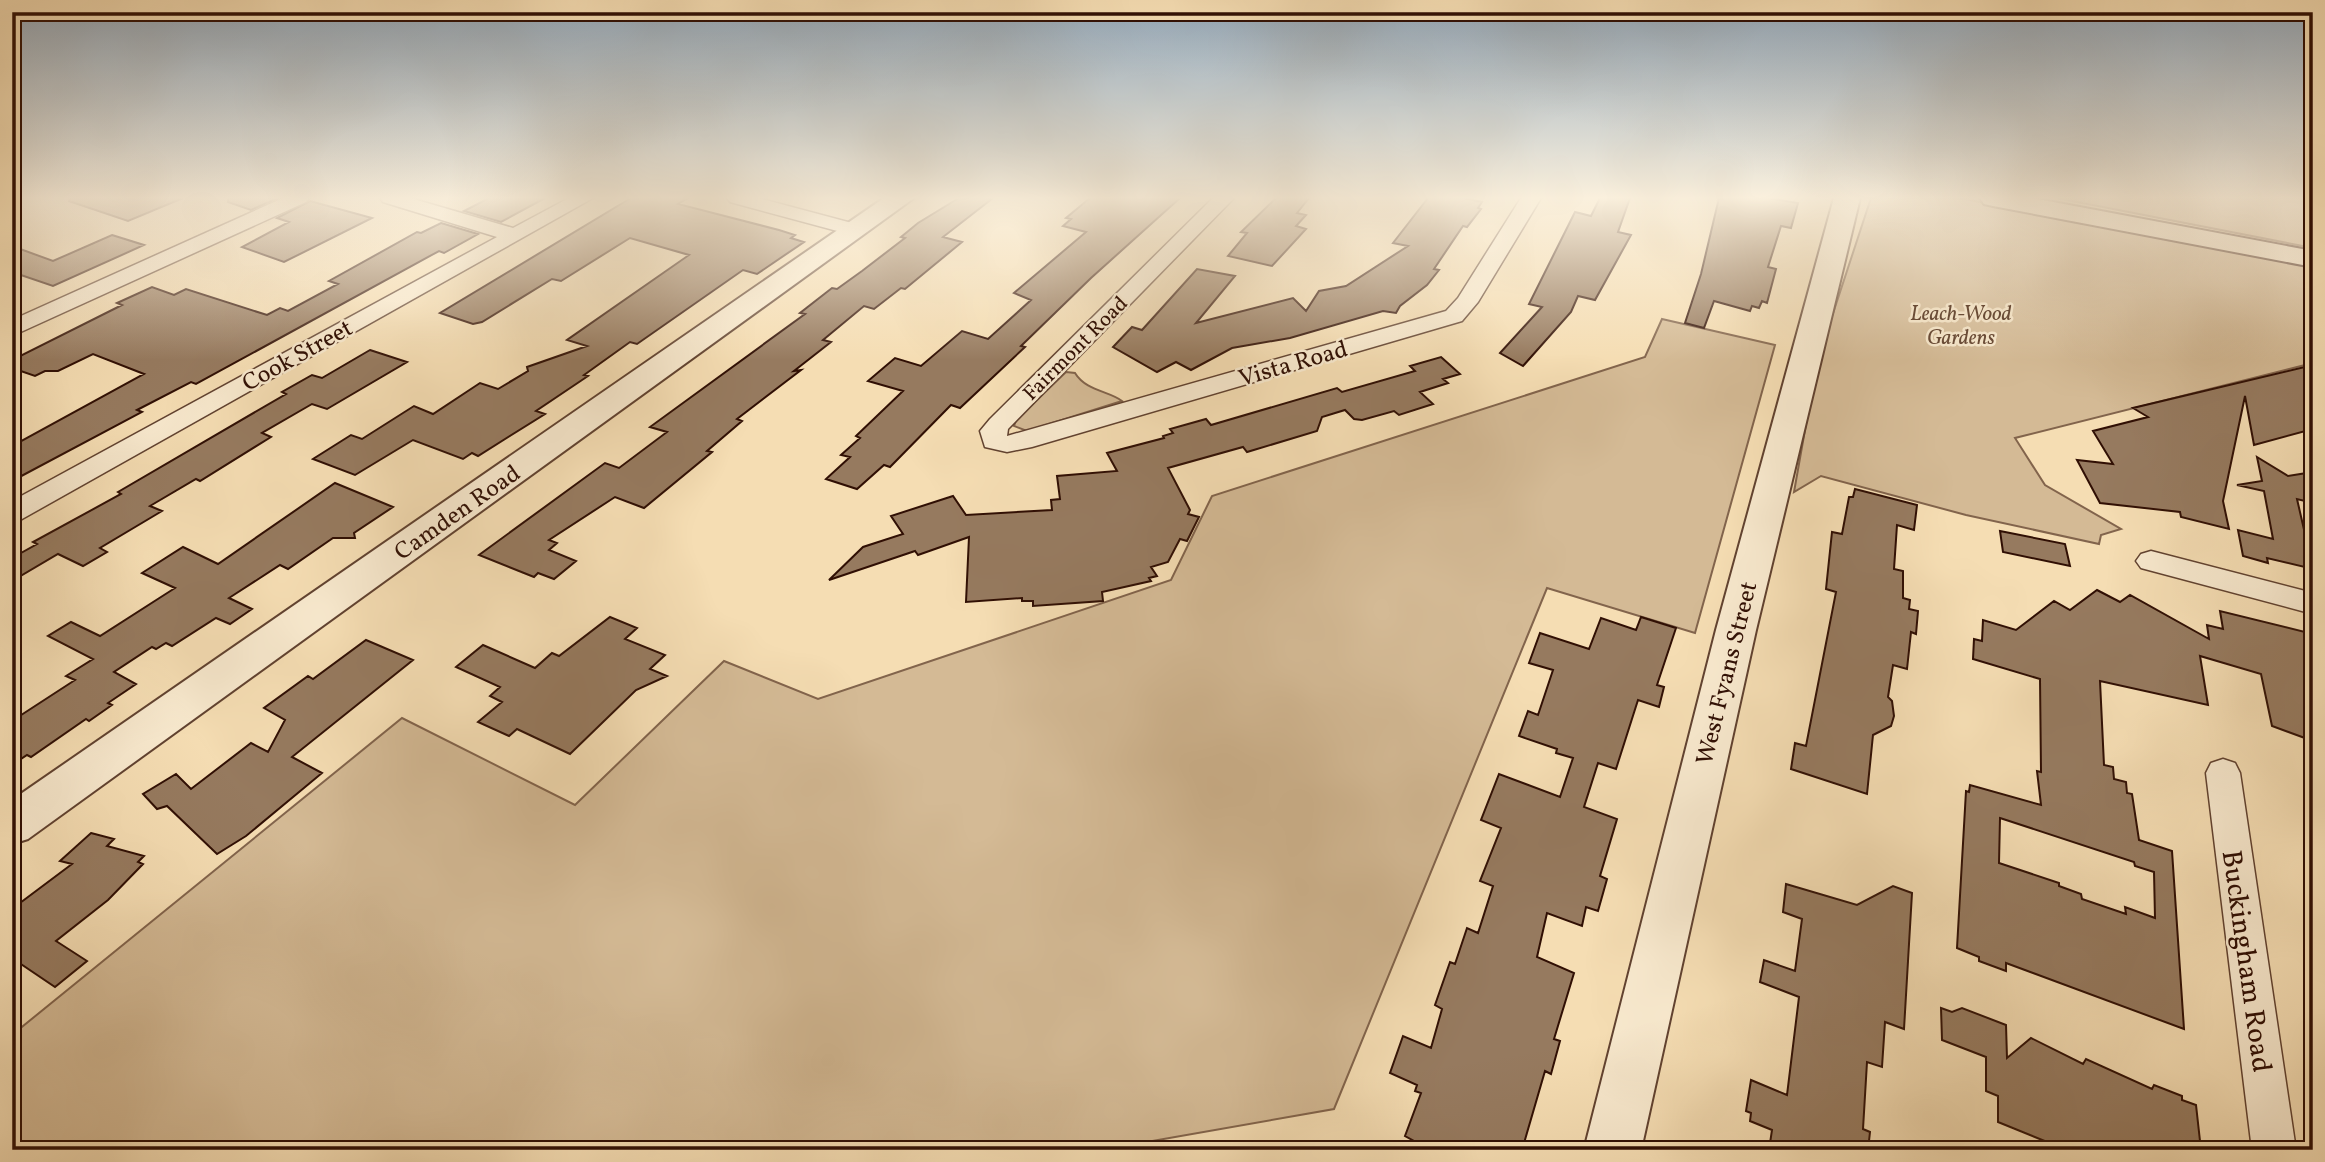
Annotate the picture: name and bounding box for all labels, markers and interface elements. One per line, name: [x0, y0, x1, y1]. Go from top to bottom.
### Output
street label: Fairmont Road: [1017, 290, 1135, 408]
park label: Leach-Wood Gardens: [1910, 300, 2012, 353]
street label: Cook Street: [236, 312, 359, 401]
street label: Vista Road: [1235, 333, 1352, 397]
street label: Camden Road: [388, 458, 528, 570]
street label: West Fyans Street: [1689, 578, 1767, 769]
street label: Buckingham Road: [2211, 848, 2280, 1075]

